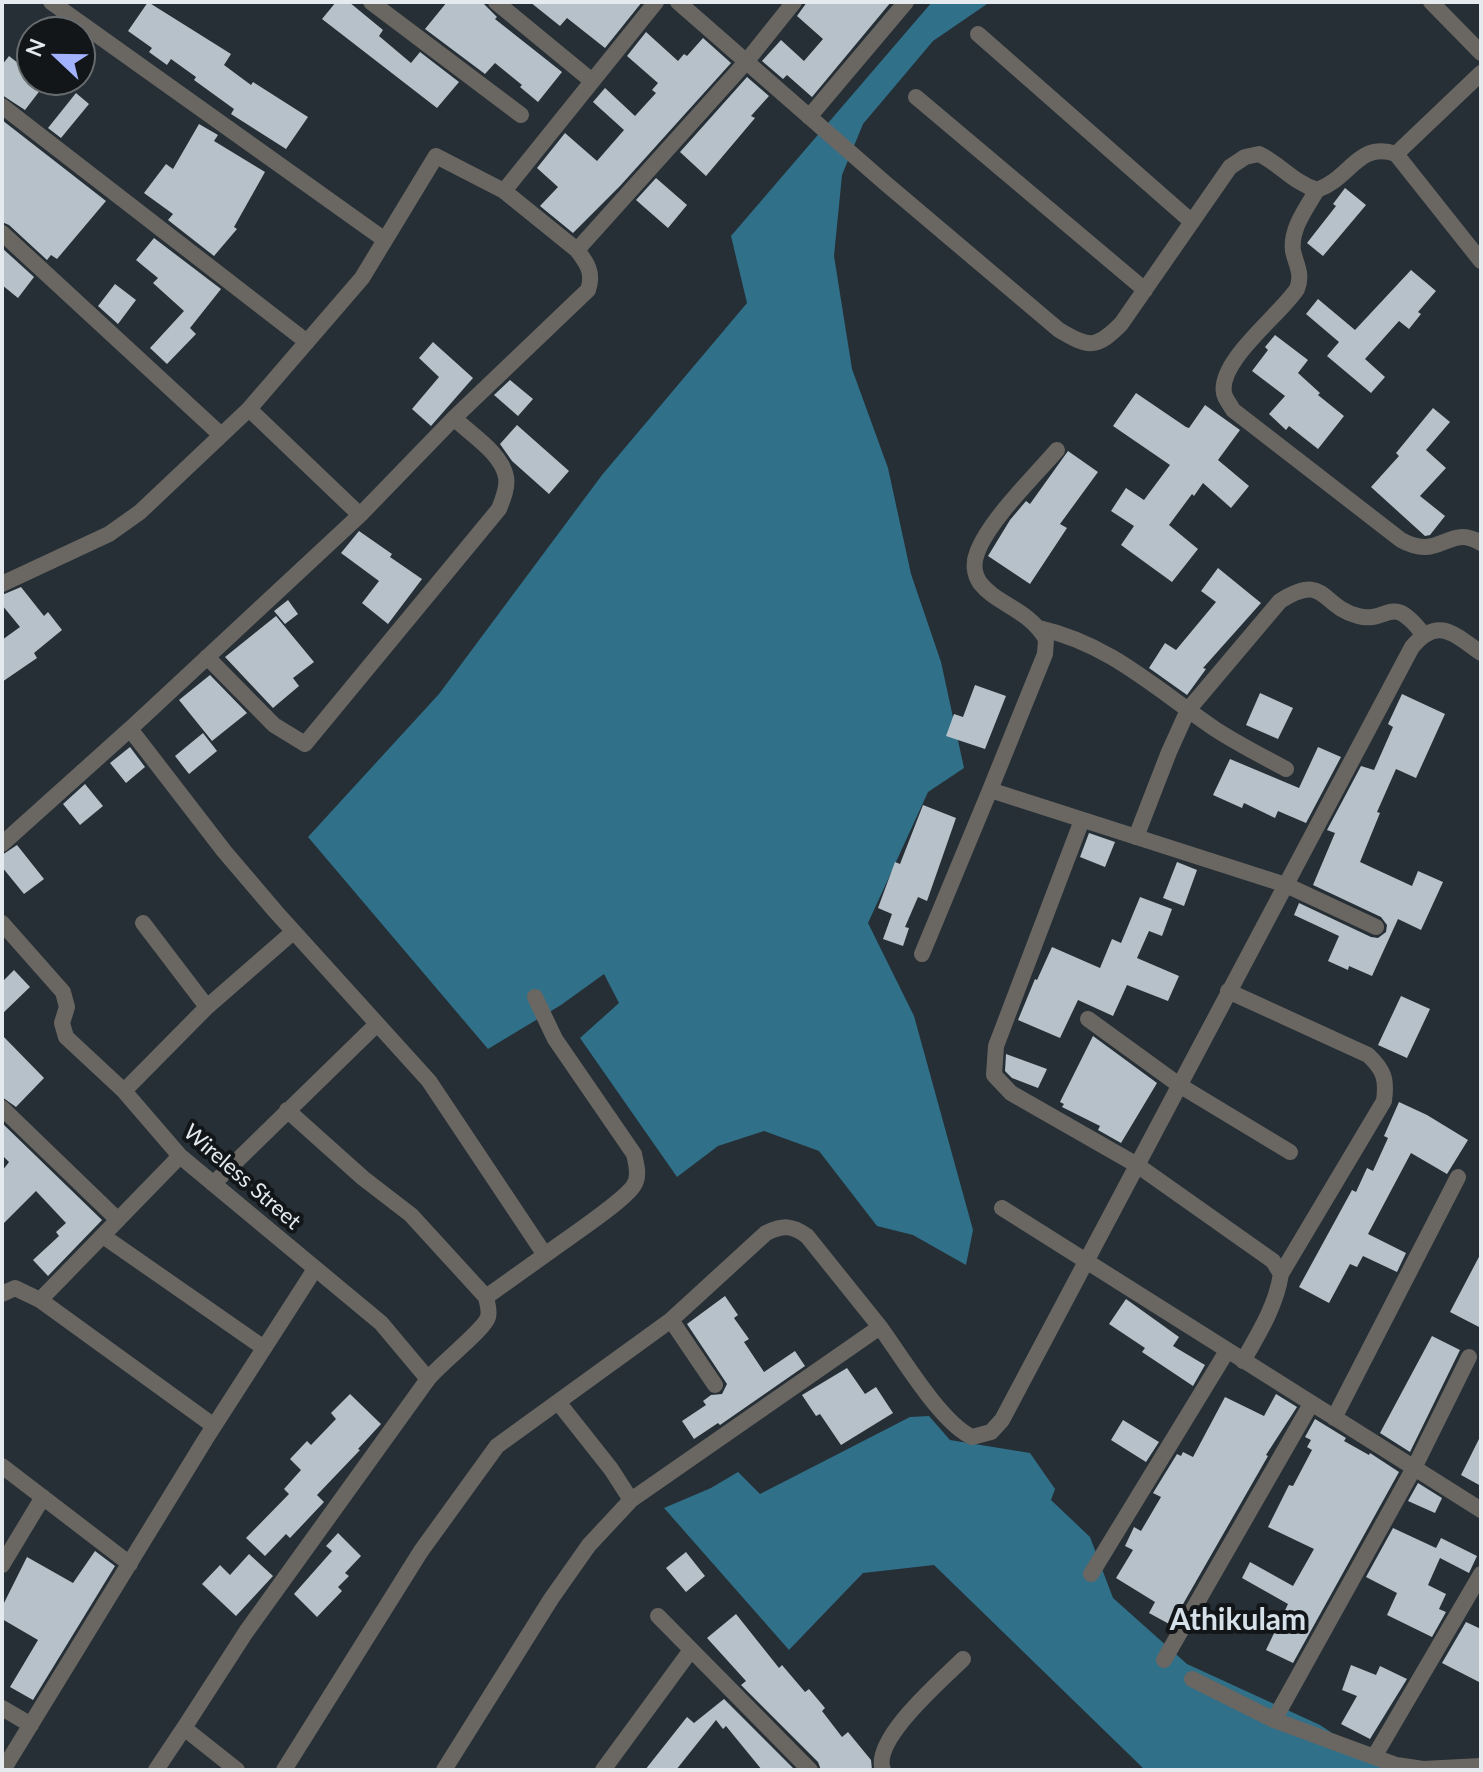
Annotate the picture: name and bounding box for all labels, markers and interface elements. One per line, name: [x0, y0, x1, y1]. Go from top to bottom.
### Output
north arrow: [16, 16, 96, 96]
text: N: [19, 35, 51, 60]
street label: Wireless Street: [178, 1119, 306, 1235]
district label: Athikulam: [1170, 1602, 1306, 1638]

